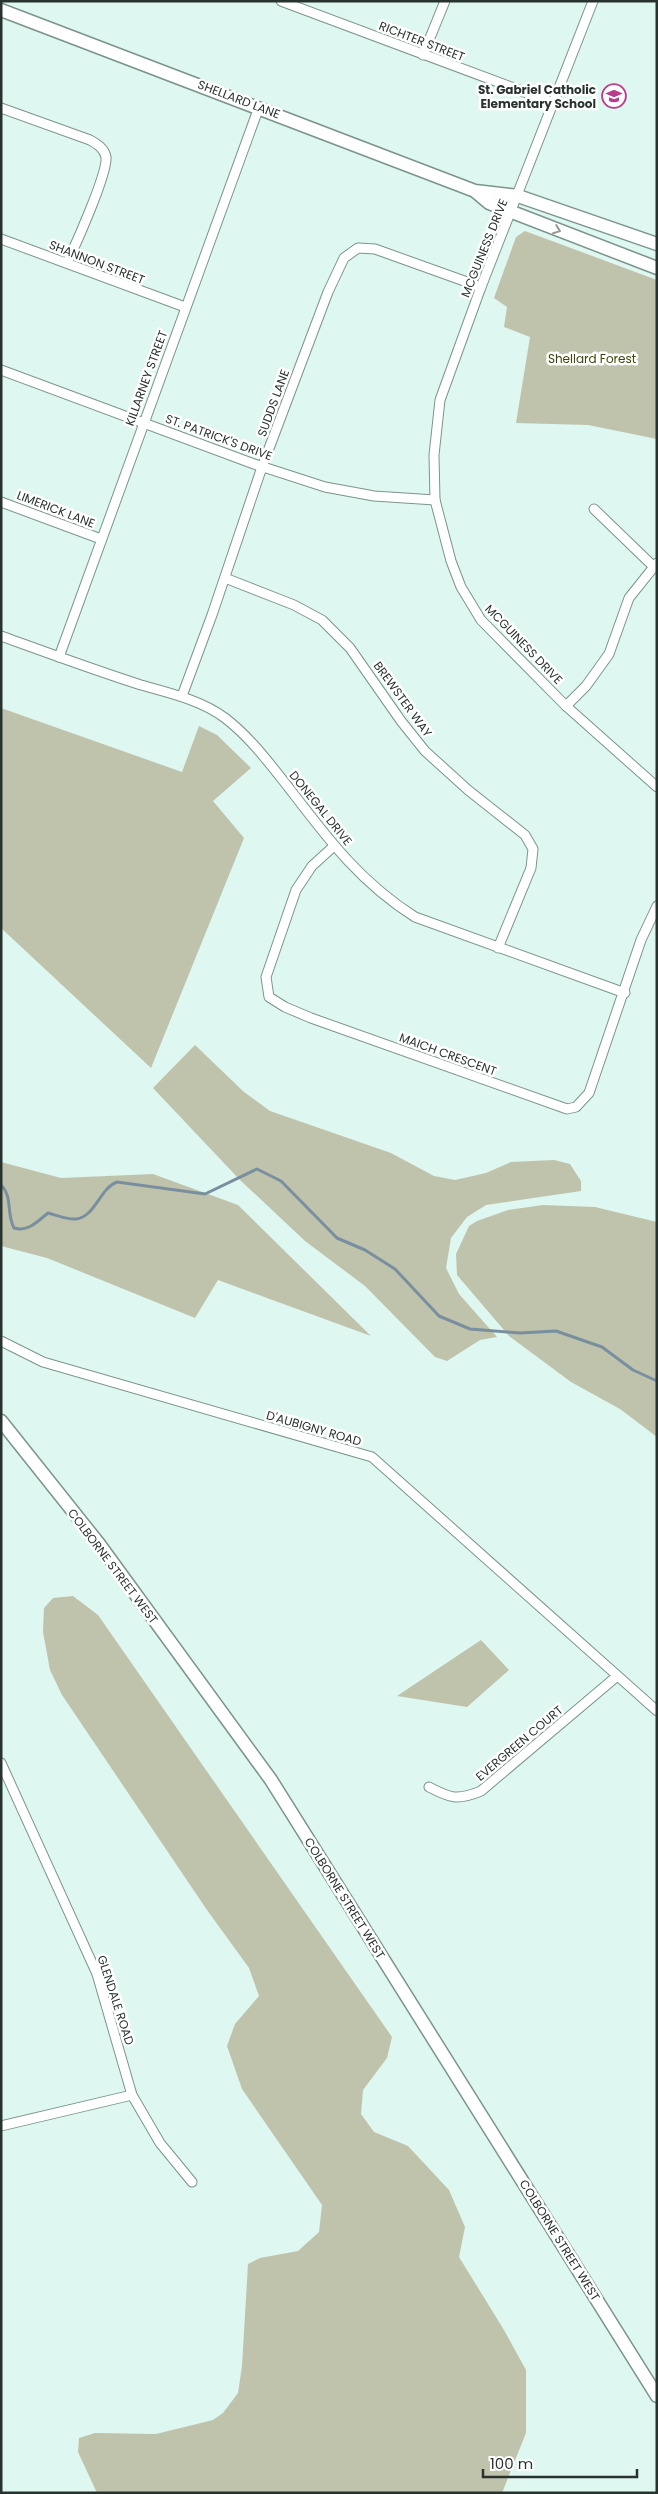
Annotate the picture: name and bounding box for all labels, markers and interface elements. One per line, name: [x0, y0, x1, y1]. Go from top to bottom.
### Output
street label: RICHTER STREET: [377, 17, 468, 65]
street label: SHELLARD LANE: [195, 76, 283, 122]
place label: St. Gabriel Catholic Elementary School: [478, 81, 596, 112]
school or university icon: St. Gabriel Catholic Elementary School: [601, 83, 627, 109]
street label: MCGUINESS DRIVE: [456, 196, 512, 300]
one-way arrow: [552, 224, 561, 234]
street label: SHANNON STREET: [47, 236, 148, 288]
street label: KILLARNEY STREET: [121, 327, 171, 428]
park label: Shellard Forest: [548, 350, 636, 367]
street label: SUDDS LANE: [253, 367, 293, 439]
street label: ST. PATRICK'S DRIVE: [163, 410, 275, 464]
street label: LIMERICK LANE: [14, 486, 98, 532]
street label: MCGUINESS DRIVE: [481, 600, 567, 688]
street label: BREWSTER WAY: [370, 658, 436, 740]
street label: DONEGAL DRIVE: [286, 767, 356, 849]
street label: MAICH CRESCENT: [397, 1029, 499, 1080]
street label: D'AUBIGNY ROAD: [264, 1406, 364, 1450]
street label: COLBORNE STREET WEST: [64, 1505, 162, 1627]
street label: EVERGREEN COURT: [472, 1701, 567, 1785]
street label: COLBORNE STREET WEST: [301, 1834, 390, 1962]
street label: GLENDALE ROAD: [93, 1953, 139, 2047]
street label: COLBORNE STREET WEST: [516, 2176, 605, 2304]
scale bar: [483, 2446, 637, 2478]
text: 100 m: [490, 2453, 533, 2474]

